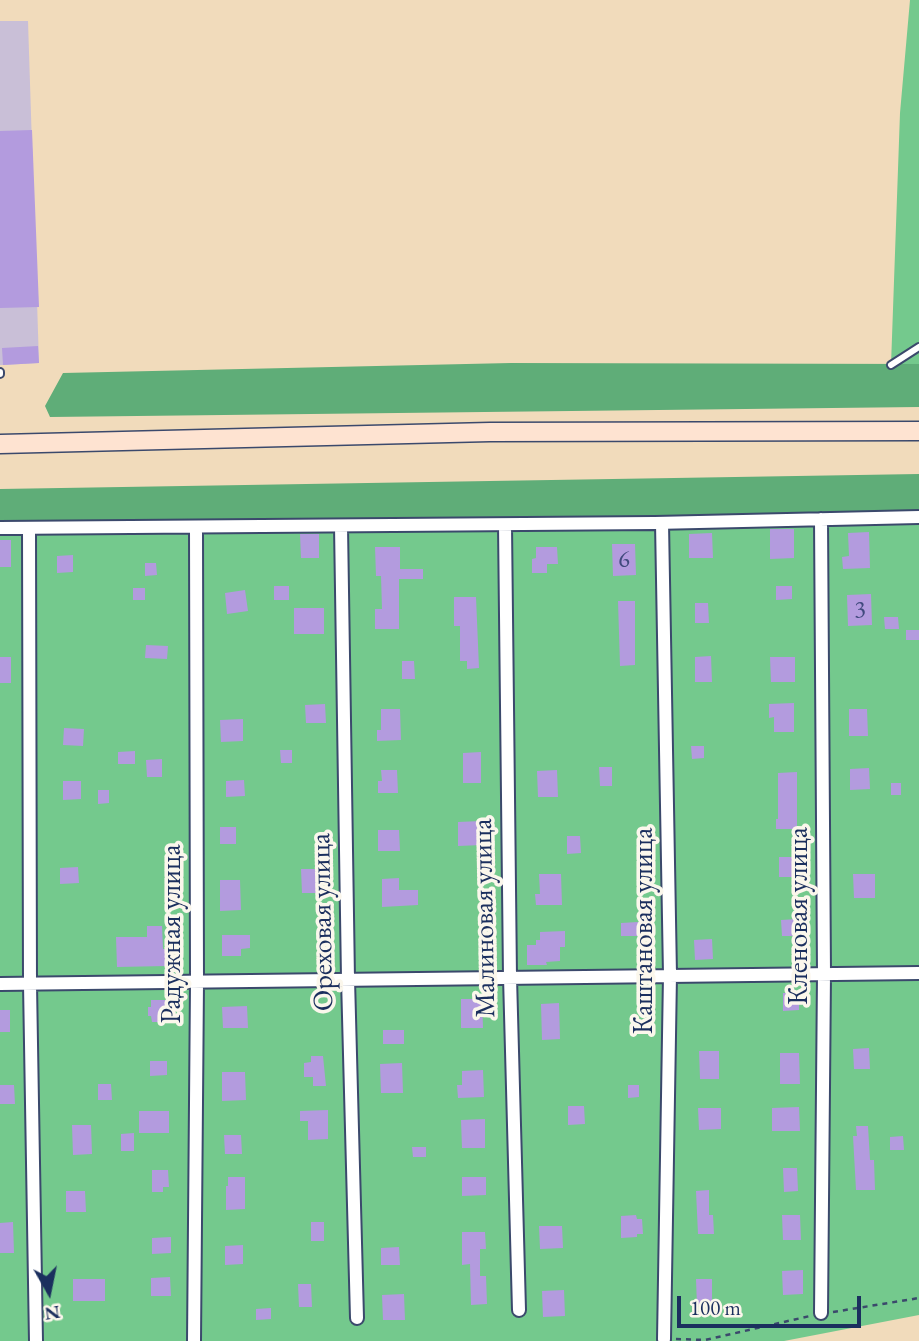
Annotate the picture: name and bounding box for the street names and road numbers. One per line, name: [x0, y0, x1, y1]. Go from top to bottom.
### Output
street label: Малиновая улица: [466, 818, 504, 1018]
street label: Кленовая улица: [782, 827, 816, 1005]
street label: Каштановая улица: [627, 828, 661, 1034]
street label: Ореховая улица: [305, 833, 341, 1011]
street label: Радужная улица: [155, 844, 189, 1024]

